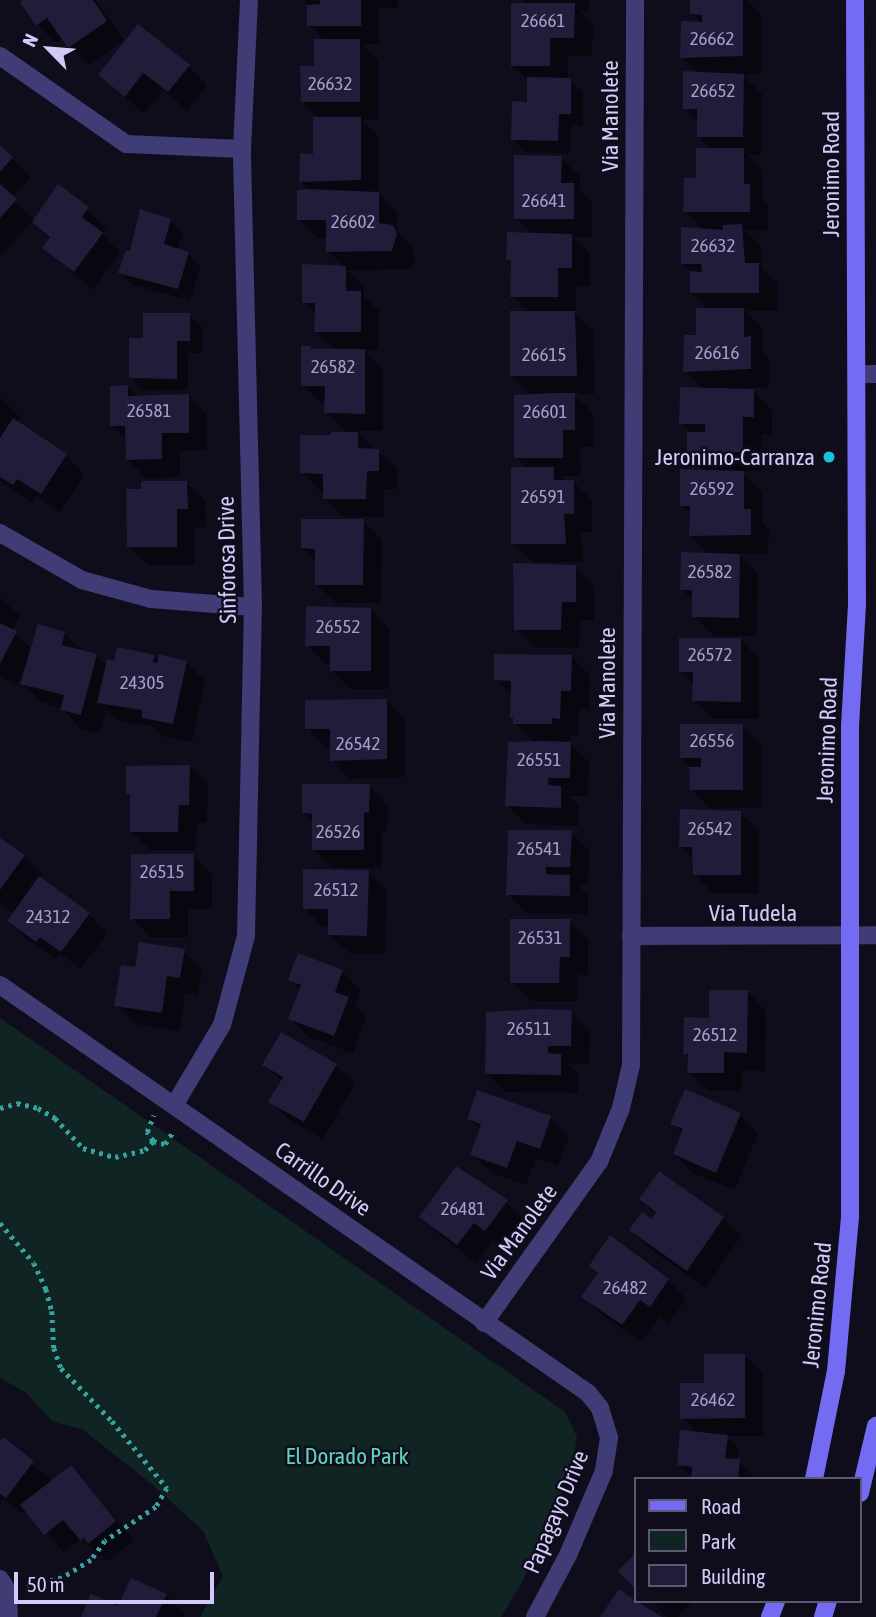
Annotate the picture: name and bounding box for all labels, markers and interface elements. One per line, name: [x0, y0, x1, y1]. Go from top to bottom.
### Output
house number: 26661: [521, 10, 565, 32]
north arrow: [14, 14, 84, 84]
house number: 26662: [690, 28, 734, 50]
text: N: [18, 30, 42, 50]
street label: Via Manolete: [596, 60, 624, 172]
house number: 26632: [308, 73, 352, 95]
house number: 26652: [691, 80, 735, 102]
street label: Jeronimo Road: [817, 111, 845, 237]
house number: 26641: [522, 190, 566, 212]
house number: 26602: [331, 211, 375, 233]
house number: 26632: [691, 235, 735, 257]
house number: 26616: [695, 342, 739, 364]
house number: 26615: [522, 344, 566, 366]
house number: 26582: [311, 356, 355, 378]
house number: 26581: [127, 400, 171, 422]
house number: 26601: [523, 401, 567, 423]
place label: Jeronimo-Carranza: [655, 443, 815, 471]
marker: Jeronimo-Carranza: [821, 449, 837, 465]
house number: 26592: [690, 478, 734, 500]
house number: 26591: [521, 486, 565, 508]
street label: Sinforosa Drive: [212, 496, 242, 624]
house number: 26582: [688, 561, 732, 583]
house number: 26552: [316, 616, 360, 638]
street label: Via Manolete: [593, 627, 621, 739]
house number: 26572: [688, 644, 732, 666]
house number: 24305: [120, 672, 164, 694]
street label: Jeronimo Road: [811, 676, 843, 804]
house number: 26556: [690, 730, 734, 752]
house number: 26542: [336, 733, 380, 755]
house number: 26551: [517, 749, 561, 771]
house number: 26542: [688, 818, 732, 840]
house number: 26526: [316, 821, 360, 843]
house number: 26541: [517, 838, 561, 860]
house number: 26515: [140, 861, 184, 883]
house number: 26512: [314, 879, 358, 901]
street label: Via Tudela: [709, 899, 797, 927]
house number: 24312: [26, 906, 70, 928]
house number: 26531: [518, 927, 562, 949]
house number: 26511: [507, 1018, 551, 1040]
house number: 26512: [693, 1024, 737, 1046]
street label: Carrillo Drive: [270, 1136, 376, 1222]
street label: Via Manolete: [475, 1179, 563, 1285]
house number: 26481: [441, 1198, 485, 1220]
street label: Jeronimo Road: [797, 1241, 837, 1369]
house number: 26482: [603, 1277, 647, 1299]
house number: 26462: [691, 1389, 735, 1411]
park label: El Dorado Park: [285, 1442, 409, 1470]
street label: Papagayo Drive: [518, 1446, 594, 1578]
legend: [634, 1477, 862, 1603]
text: Road: [701, 1494, 741, 1518]
text: Park: [701, 1529, 736, 1553]
scale bar: [18, 1558, 217, 1602]
text: Building: [701, 1564, 765, 1588]
text: 50 m: [27, 1572, 65, 1596]

